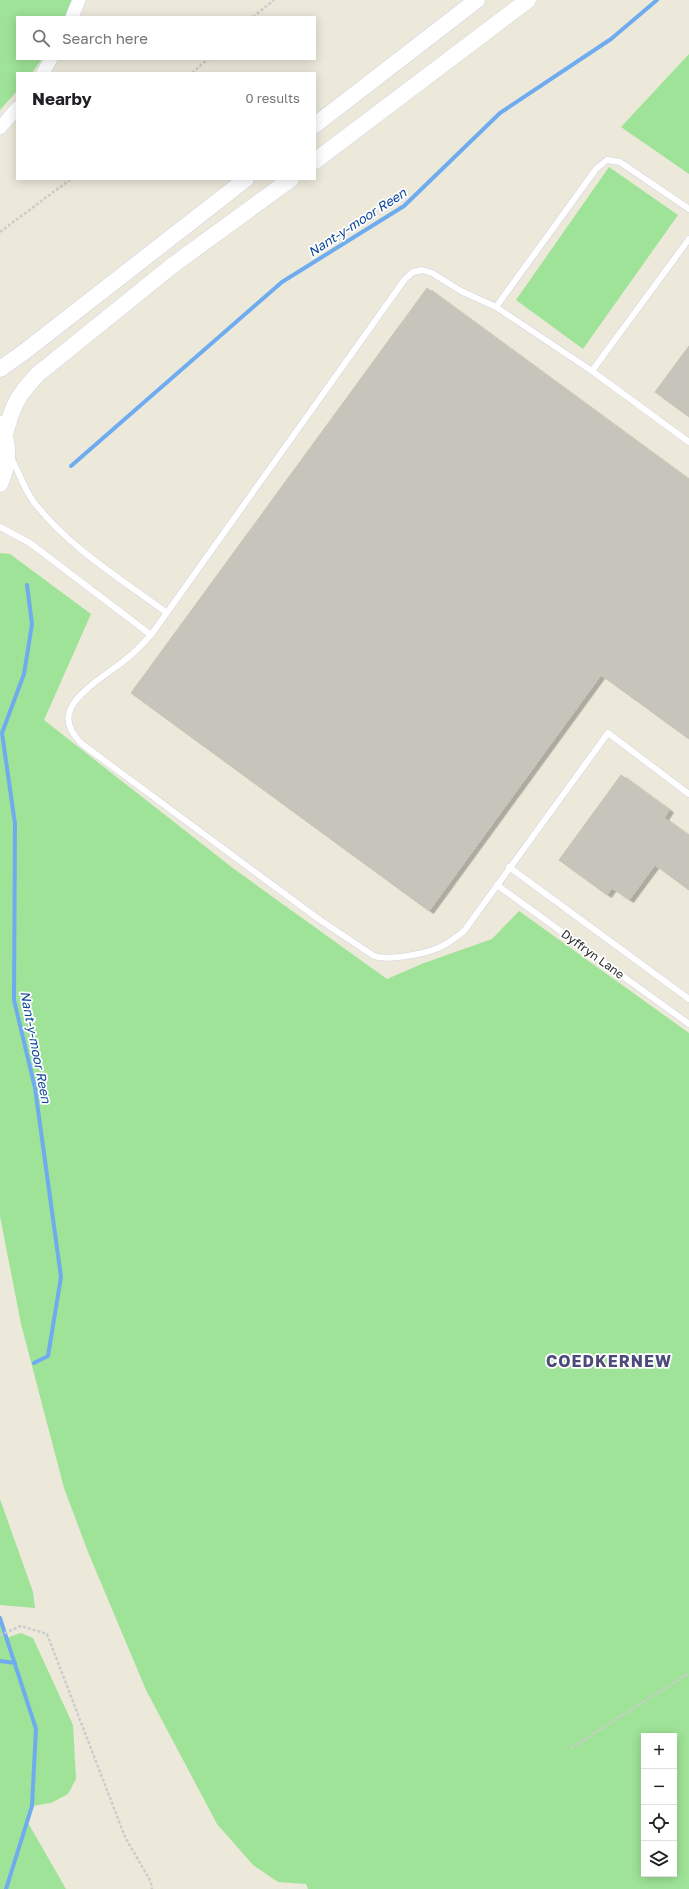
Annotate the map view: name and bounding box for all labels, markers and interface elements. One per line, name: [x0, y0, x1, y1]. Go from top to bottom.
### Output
search box: [16, 16, 316, 60]
icon: search: [30, 27, 52, 49]
text: Search here: [62, 29, 148, 47]
text: Nearby: [32, 88, 92, 109]
text: 0 results: [245, 90, 300, 106]
water label: Nant-y-moor Reen: [305, 184, 410, 260]
street label: Dyffryn Lane: [558, 926, 628, 982]
water label: Nant-y-moor Reen: [17, 990, 55, 1105]
district label: COEDKERNEW: [546, 1351, 672, 1371]
map controls: [641, 1733, 677, 1877]
button: +: [641, 1733, 677, 1769]
button: −: [641, 1769, 677, 1805]
button: locate: [641, 1805, 677, 1841]
button: layers: [641, 1841, 677, 1877]

